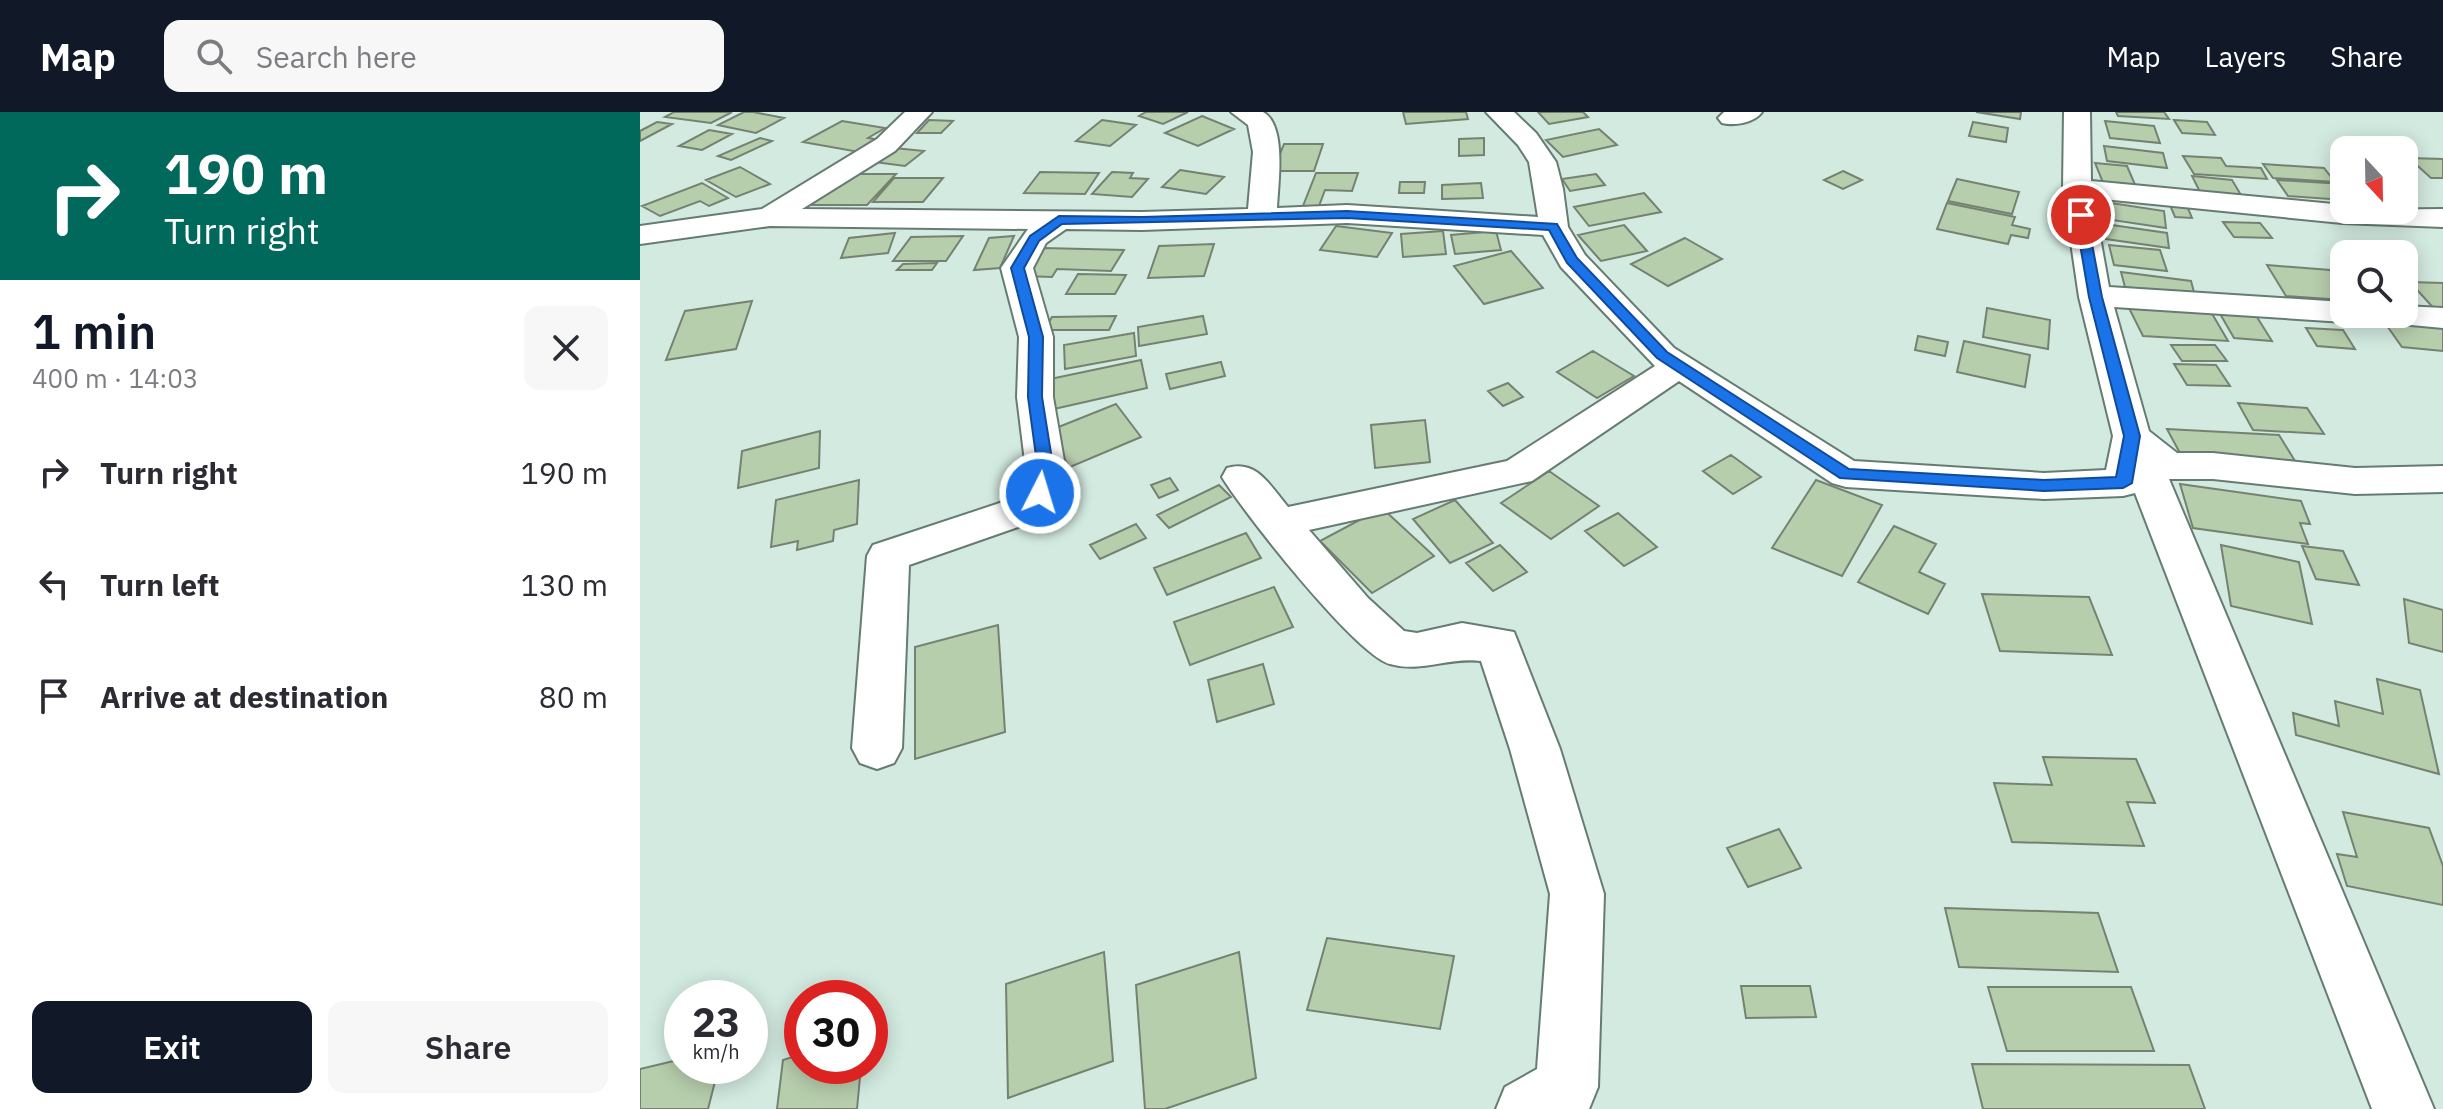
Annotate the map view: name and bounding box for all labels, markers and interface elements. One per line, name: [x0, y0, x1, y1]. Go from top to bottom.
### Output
search box: [164, 20, 724, 92]
text: Map: [40, 32, 116, 81]
icon: search: [192, 34, 236, 78]
text: Search here: [256, 37, 417, 76]
text: Map: [2106, 38, 2160, 75]
text: Layers: [2204, 38, 2286, 75]
text: Share: [2330, 38, 2403, 75]
north arrow: [2330, 136, 2418, 224]
map controls: [2330, 136, 2418, 328]
text: 190 m: [164, 137, 328, 209]
icon: right: [32, 144, 136, 248]
pin: [2047, 181, 2115, 249]
icon: arrive: [2059, 193, 2103, 237]
text: Turn right: [164, 207, 320, 254]
button: search: [2330, 240, 2418, 328]
text: 1 min: [32, 300, 156, 362]
button: close: [524, 306, 608, 390]
text: 400 m · 14:03: [32, 361, 198, 395]
icon: right: [32, 450, 76, 494]
position arrow: [998, 451, 1082, 535]
text: Turn right: [100, 453, 238, 492]
text: 190 m: [521, 453, 608, 492]
icon: left: [32, 562, 76, 606]
text: Turn left: [100, 565, 219, 604]
text: 130 m: [521, 565, 608, 604]
icon: arrive: [32, 674, 76, 718]
text: Arrive at destination: [100, 677, 388, 716]
text: 80 m: [539, 677, 608, 716]
speed limit sign: 30: [784, 980, 888, 1084]
text: 23: [692, 996, 740, 1048]
button: Exit: [32, 1001, 312, 1093]
button: Share: [328, 1001, 608, 1093]
text: km/h: [692, 1038, 740, 1065]

